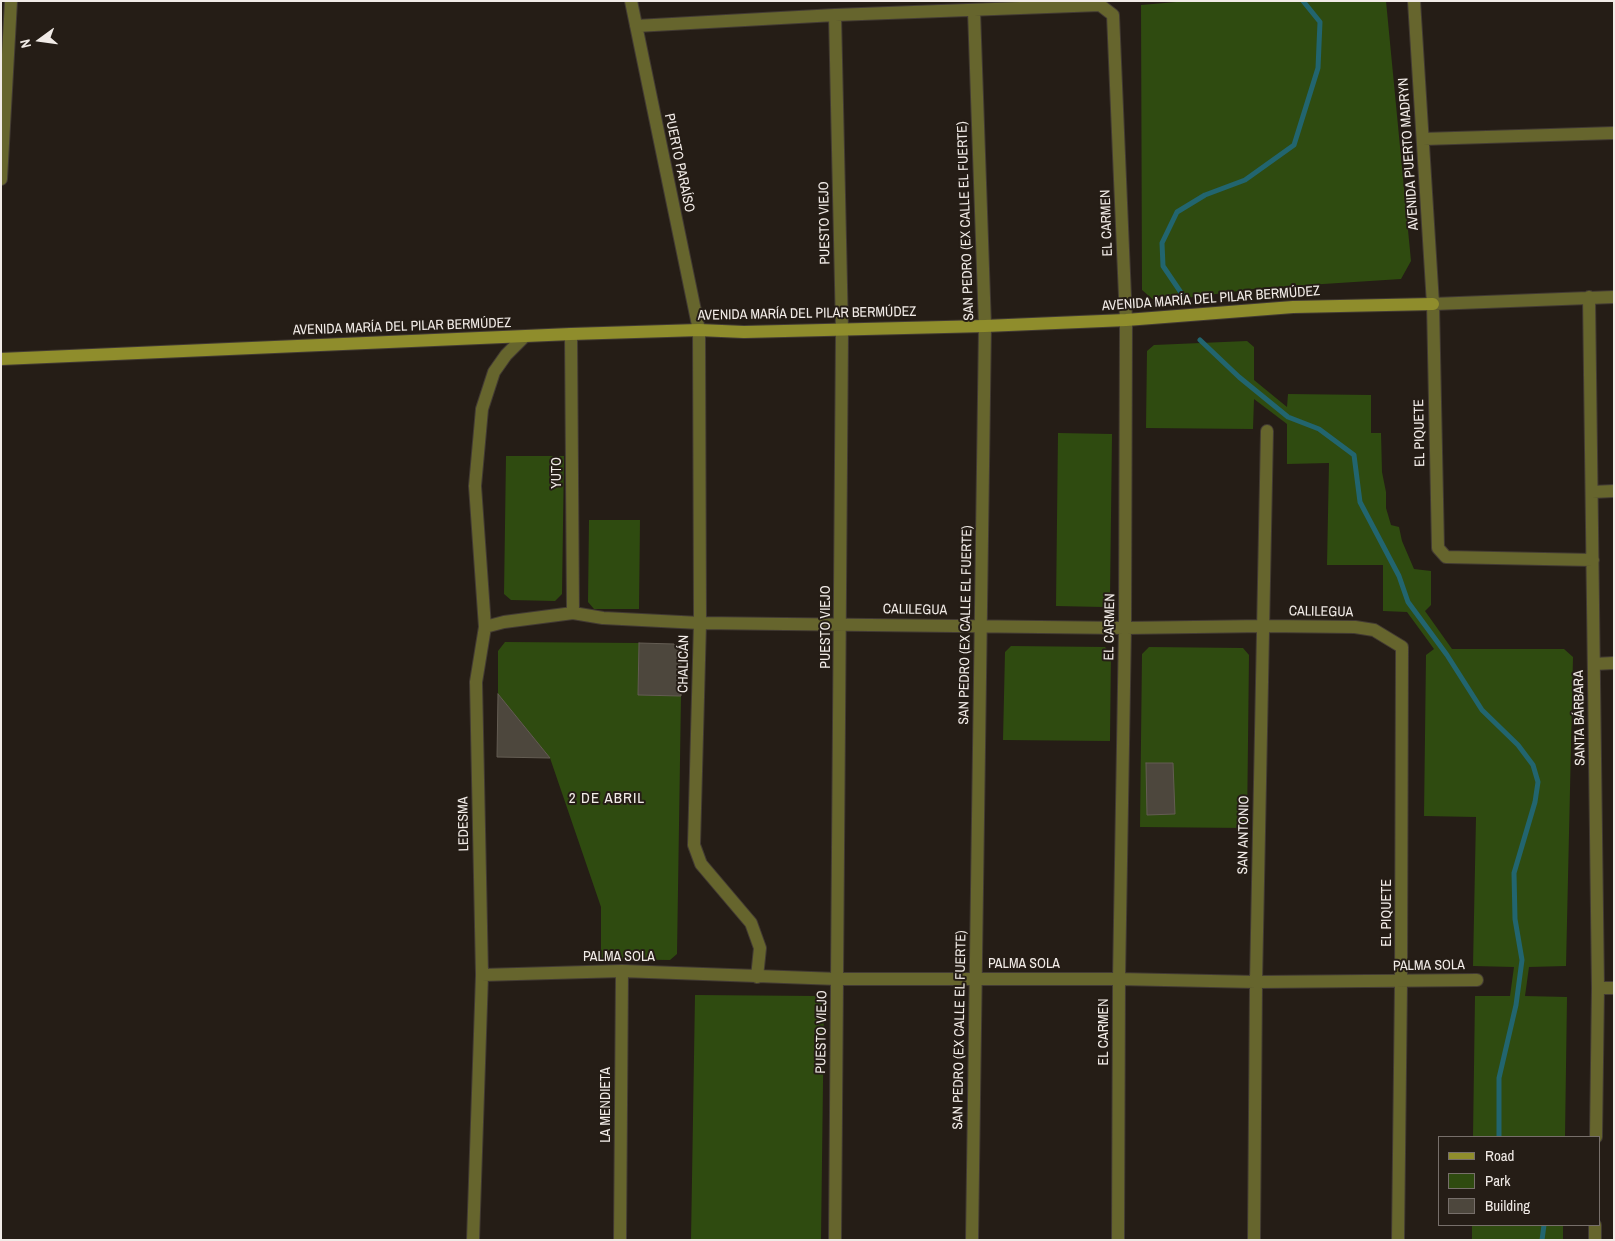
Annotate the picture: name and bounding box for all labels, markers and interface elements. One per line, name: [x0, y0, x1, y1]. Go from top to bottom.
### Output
north arrow: [15, 15, 65, 65]
text: N: [16, 37, 35, 50]
street label: AVENIDA PUERTO MADRYN: [1395, 77, 1423, 231]
street label: PUERTO PARAÍSO: [660, 112, 698, 214]
street label: SAN PEDRO (EX CALLE EL FUERTE): [954, 121, 978, 321]
street label: PUESTO VIEJO: [816, 181, 834, 265]
street label: EL CARMEN: [1097, 189, 1117, 257]
street label: AVENIDA MARÍA DEL PILAR BERMÚDEZ: [1101, 283, 1321, 315]
street label: AVENIDA MARÍA DEL PILAR BERMÚDEZ: [698, 304, 916, 324]
street label: AVENIDA MARÍA DEL PILAR BERMÚDEZ: [292, 315, 512, 339]
street label: EL PIQUETE: [1411, 399, 1429, 467]
street label: YUTO: [549, 457, 565, 489]
street label: SAN PEDRO (EX CALLE EL FUERTE): [956, 525, 976, 725]
street label: PUESTO VIEJO: [818, 585, 834, 669]
street label: EL CARMEN: [1101, 593, 1119, 661]
street label: CALILEGUA: [883, 601, 947, 619]
street label: CALILEGUA: [1289, 603, 1353, 621]
street label: CHALICÁN: [675, 635, 693, 693]
street label: SANTA BÁRBARA: [1571, 670, 1589, 766]
district label: 2 DE ABRIL: [568, 790, 646, 808]
street label: SAN ANTONIO: [1235, 795, 1253, 875]
street label: LEDESMA: [455, 796, 473, 852]
street label: EL PIQUETE: [1379, 879, 1395, 947]
street label: SAN PEDRO (EX CALLE EL FUERTE): [950, 930, 970, 1130]
street label: PALMA SOLA: [583, 949, 655, 965]
street label: PALMA SOLA: [988, 956, 1060, 972]
street label: PALMA SOLA: [1393, 957, 1465, 975]
street label: PUESTO VIEJO: [813, 990, 831, 1074]
street label: EL CARMEN: [1096, 999, 1112, 1065]
street label: LA MENDIETA: [598, 1067, 614, 1143]
legend: [1438, 1136, 1600, 1226]
text: Road: [1485, 1145, 1514, 1166]
text: Park: [1485, 1170, 1510, 1191]
text: Building: [1485, 1195, 1530, 1216]

